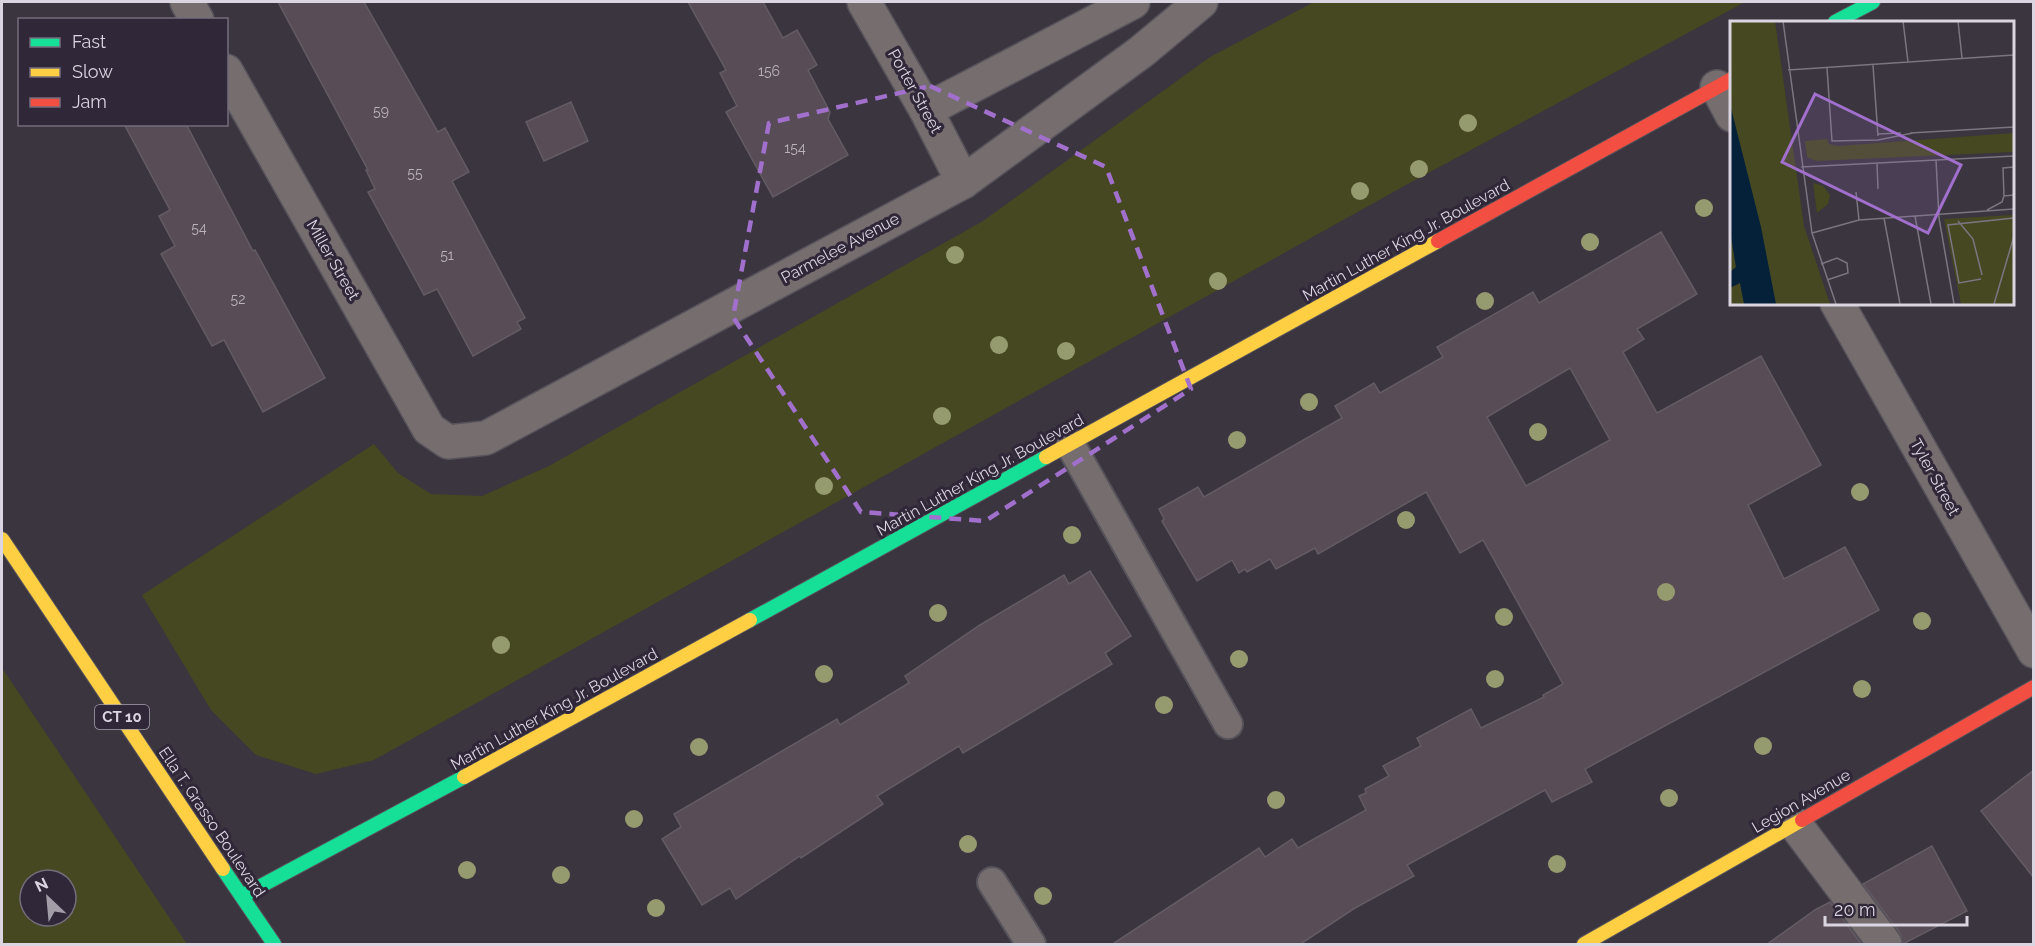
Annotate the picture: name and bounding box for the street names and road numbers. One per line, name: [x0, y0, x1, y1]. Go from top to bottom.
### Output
street label: Porter Street: [884, 46, 946, 137]
street label: Martin Luther King Jr. Boulevard: [1299, 175, 1513, 305]
street label: Parmelee Avenue: [778, 209, 902, 287]
street label: Miller Street: [302, 217, 364, 304]
street label: Martin Luther King Jr. Boulevard: [873, 410, 1087, 540]
street label: Tyler Street: [1906, 435, 1964, 519]
street label: Martin Luther King Jr. Boulevard: [447, 644, 661, 774]
road number: CT 10: [95, 705, 149, 729]
street label: Ella T. Grasso Boulevard: [155, 743, 269, 901]
street label: Legion Avenue: [1748, 765, 1854, 837]

